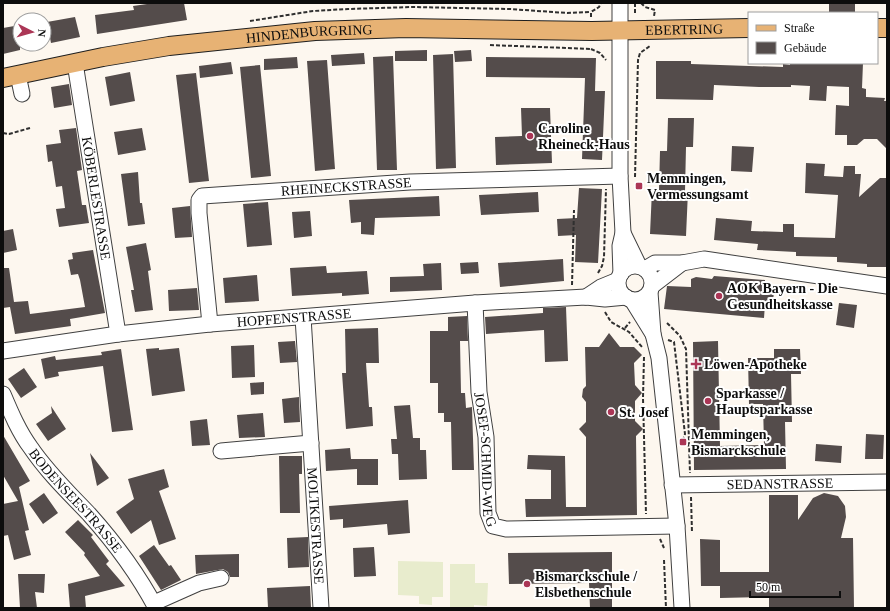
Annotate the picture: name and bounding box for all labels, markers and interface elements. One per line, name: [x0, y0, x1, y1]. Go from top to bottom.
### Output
north arrow: [12, 12, 52, 52]
legend: [748, 12, 878, 64]
street label: EBERTRING: [645, 21, 723, 37]
text: Straße: [784, 21, 815, 35]
street label: HINDENBURGRING: [245, 22, 373, 46]
text: N: [36, 28, 48, 38]
text: Gebäude: [784, 41, 827, 55]
place label: Caroline Rheineck-Haus: [538, 121, 630, 152]
marker: Caroline Rheineck-Haus: [525, 131, 535, 141]
street label: KÖBERLESTRASSE: [79, 136, 114, 261]
place label: Memmingen, Vermessungsamt: [647, 171, 749, 202]
street label: RHEINECKSTRASSE: [280, 174, 412, 198]
marker: Memmingen, Vermessungsamt: [634, 181, 644, 191]
place label: AOK Bayern - Die Gesundheitskasse: [727, 281, 838, 312]
marker: AOK Bayern - Die Gesundheitskasse: [714, 291, 724, 301]
street label: HOPFENSTRASSE: [236, 305, 352, 329]
place label: Löwen-Apotheke: [704, 357, 807, 372]
marker: Löwen-Apotheke: [691, 359, 701, 369]
place label: Sparkasse / Hauptsparkasse: [716, 386, 812, 417]
street label: JOSEF-SCHMID-WEG: [472, 391, 500, 529]
marker: Sparkasse / Hauptsparkasse: [703, 396, 713, 406]
place label: St. Josef: [619, 405, 669, 420]
marker: St. Josef: [606, 407, 616, 417]
place label: Memmingen, Bismarckschule: [691, 427, 786, 458]
marker: Memmingen, Bismarckschule: [678, 437, 688, 447]
street label: BODENSEESTRASSE: [26, 446, 125, 555]
street label: MOLTKESTRASSE: [305, 467, 327, 584]
street label: SEDANSTRASSE: [727, 475, 833, 492]
place label: Bismarckschule / Elsbethenschule: [535, 569, 638, 600]
scale bar: [750, 573, 840, 599]
marker: Bismarckschule / Elsbethenschule: [522, 579, 532, 589]
text: 50 m: [756, 580, 781, 594]

